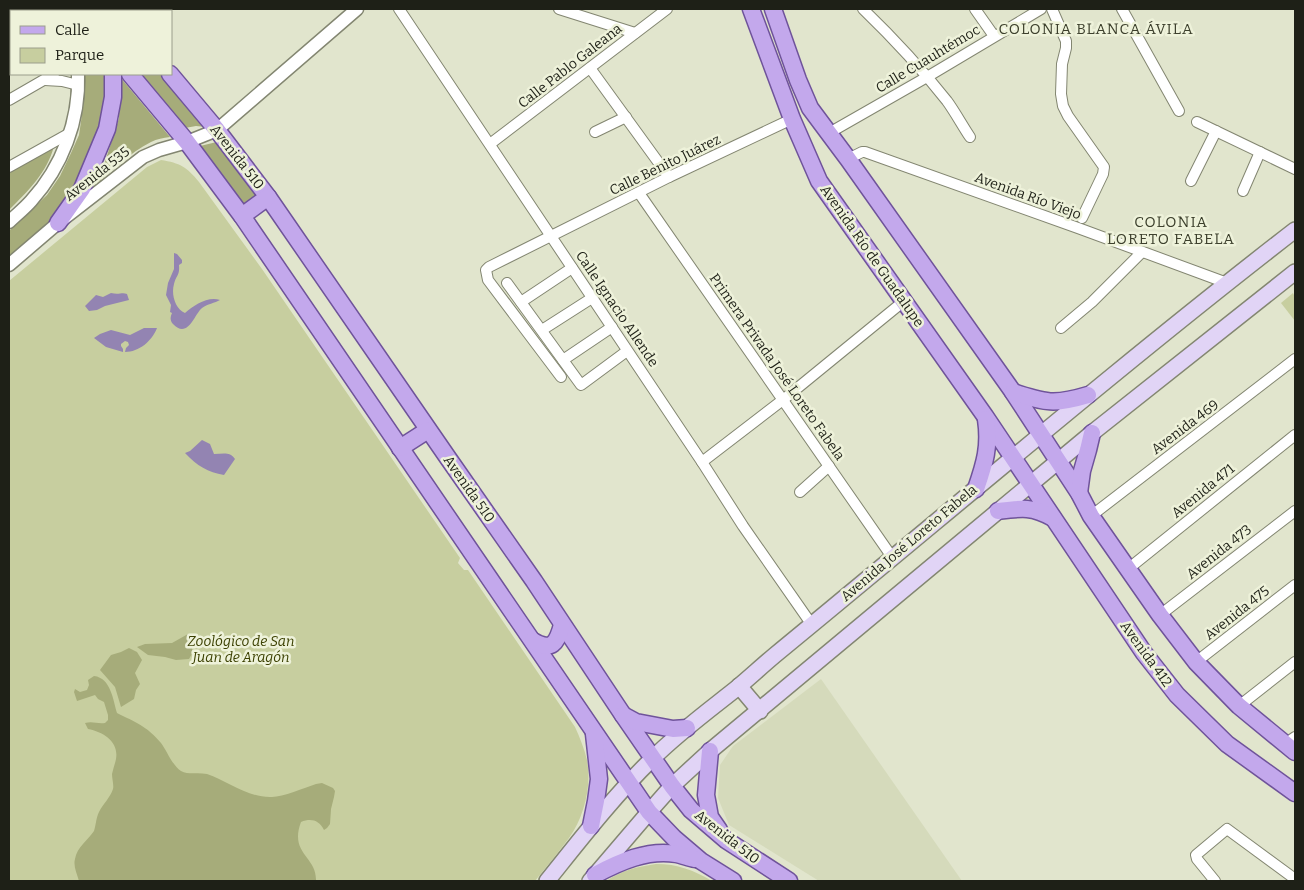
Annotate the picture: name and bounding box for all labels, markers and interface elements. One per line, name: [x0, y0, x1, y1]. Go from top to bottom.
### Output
legend: [10, 10, 172, 75]
street label: Calle Pablo Galeana: [515, 20, 626, 112]
district label: COLONIA BLANCA ÁVILA: [998, 20, 1194, 38]
text: Calle: [55, 21, 89, 39]
street label: Calle Cuauhtémoc: [873, 21, 983, 97]
text: Parque: [55, 46, 104, 64]
street label: Avenida 510: [206, 121, 268, 193]
street label: Calle Benito Juárez: [607, 131, 723, 199]
street label: Avenida 535: [61, 143, 133, 205]
street label: Avenida Río Viejo: [972, 169, 1084, 223]
street label: Avenida Río de Guadalupe: [816, 182, 928, 330]
district label: COLONIA LORETO FABELA: [1107, 213, 1235, 248]
street label: Calle Ignacio Allende: [572, 248, 662, 370]
street label: Primera Privada José Loreto Fabela: [706, 270, 848, 464]
street label: Avenida 469: [1148, 396, 1222, 458]
street label: Avenida 510: [440, 452, 498, 526]
street label: Avenida 471: [1168, 460, 1238, 522]
street label: Avenida José Loreto Fabela: [837, 481, 981, 605]
street label: Avenida 473: [1183, 521, 1255, 583]
street label: Avenida 475: [1201, 582, 1273, 644]
street label: Avenida 412: [1116, 618, 1176, 690]
park label: Zoológico de San Juan de Aragón: [187, 633, 295, 666]
street label: Avenida 510: [691, 806, 763, 868]

